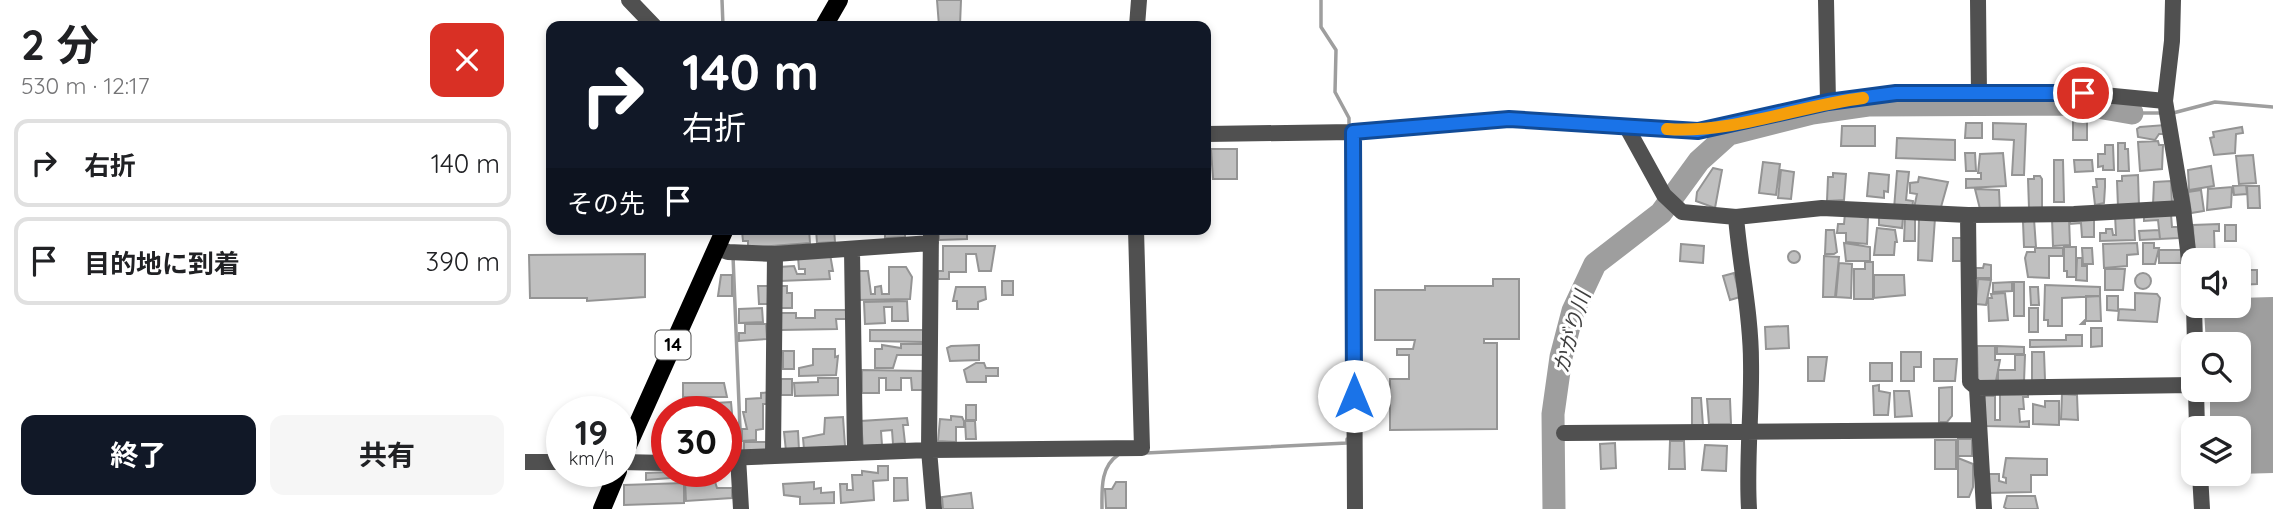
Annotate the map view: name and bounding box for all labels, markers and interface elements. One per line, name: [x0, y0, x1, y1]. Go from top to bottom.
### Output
text: 2 分: [21, 18, 99, 71]
button: close: [430, 23, 504, 97]
text: 140 m: [682, 41, 819, 102]
icon: right: [567, 49, 658, 140]
pin: [2053, 63, 2113, 123]
text: 530 m · 12:17: [21, 71, 149, 100]
icon: arrive: [2064, 74, 2102, 112]
text: 右折: [682, 107, 746, 147]
icon: right: [25, 144, 63, 182]
text: 140 m: [431, 147, 500, 180]
text: 右折: [84, 149, 136, 182]
icon: arrive: [659, 182, 697, 220]
text: その先: [567, 187, 645, 220]
icon: arrive: [25, 242, 63, 280]
text: 390 m: [426, 245, 500, 278]
text: 目的地に到着: [84, 247, 240, 280]
map controls: [2181, 248, 2251, 486]
button: sound: [2181, 248, 2251, 318]
water label: かがり川: [1547, 286, 1596, 376]
road number: 14: [655, 330, 691, 360]
button: search: [2181, 332, 2251, 402]
position arrow: [1317, 359, 1391, 433]
speed limit sign: 30: [651, 396, 742, 487]
text: 19: [575, 410, 608, 454]
button: 終了: [21, 415, 256, 495]
button: 共有: [270, 415, 504, 495]
button: layers: [2181, 416, 2251, 486]
text: km/h: [569, 447, 614, 470]

